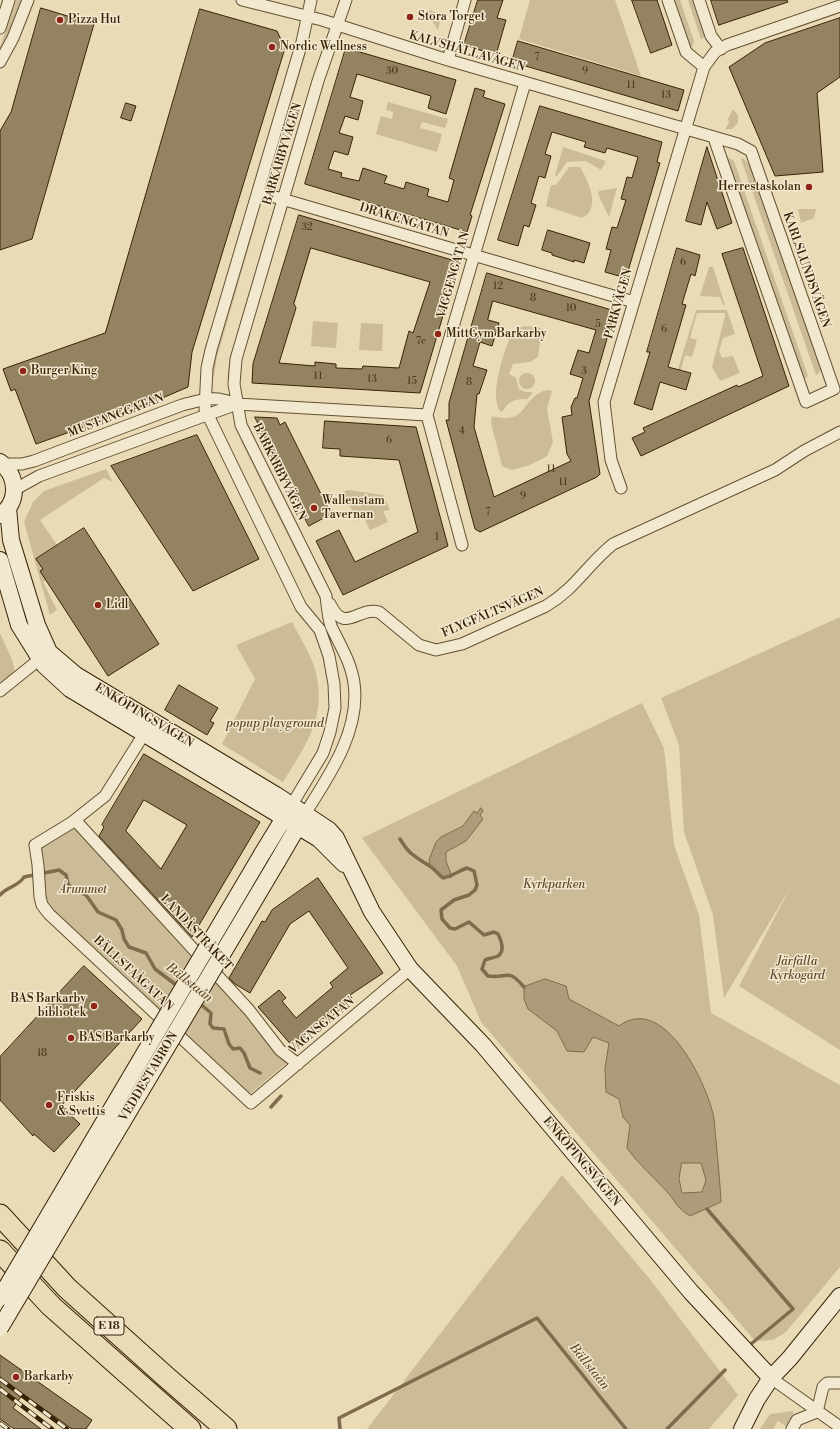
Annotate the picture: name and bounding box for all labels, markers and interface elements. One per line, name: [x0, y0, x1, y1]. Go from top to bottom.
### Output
place label: Stora Torget: [418, 10, 485, 24]
marker: Stora Torget: [405, 12, 415, 22]
place label: Pizza Hut: [68, 13, 121, 27]
marker: Pizza Hut: [55, 15, 65, 25]
street label: KALVSHÄLLAVÄGEN: [407, 29, 527, 75]
place label: Nordic Wellness: [280, 40, 367, 54]
marker: Nordic Wellness: [267, 42, 277, 52]
house number: 7: [534, 52, 540, 64]
house number: 30: [386, 66, 398, 78]
house number: 9: [582, 66, 588, 78]
house number: 11: [627, 80, 635, 92]
house number: 13: [661, 90, 671, 102]
street label: BARKARBYVÄGEN: [261, 101, 305, 207]
place label: Herrestaskolan: [718, 180, 801, 194]
marker: Herrestaskolan: [804, 182, 814, 192]
street label: DRAKENGATAN: [357, 201, 451, 241]
street label: KARLSLUNDSVÄGEN: [779, 210, 833, 330]
house number: 32: [301, 222, 313, 234]
street label: VIGGENGATAN: [435, 230, 473, 320]
house number: 6: [680, 257, 686, 269]
street label: PARKVÄGEN: [602, 267, 636, 341]
house number: 12: [493, 281, 503, 293]
house number: 8: [530, 293, 536, 305]
house number: 10: [566, 303, 576, 315]
house number: 5: [595, 319, 601, 331]
house number: 6: [661, 324, 667, 336]
place label: MittGym Barkarby: [446, 327, 546, 341]
marker: MittGym Barkarby: [433, 329, 443, 339]
house number: 7c: [416, 336, 426, 348]
place label: Burger King: [31, 364, 97, 378]
marker: Burger King: [18, 366, 28, 376]
house number: 3: [581, 366, 587, 378]
house number: 11: [314, 371, 322, 383]
house number: 13: [367, 374, 377, 386]
house number: 15: [407, 376, 417, 388]
house number: 8: [466, 377, 472, 389]
street label: MUSTANGGATAN: [66, 391, 166, 441]
street label: BARKARBYVÄGEN: [249, 421, 309, 523]
house number: 4: [459, 426, 465, 438]
house number: 6: [386, 435, 392, 447]
house number: 11: [547, 464, 555, 476]
house number: 11: [559, 477, 567, 489]
house number: 9: [520, 491, 526, 503]
place label: Wallenstam Tavernan: [322, 494, 385, 522]
marker: Wallenstam Tavernan: [309, 503, 319, 513]
house number: 7: [485, 507, 491, 519]
house number: 1: [435, 532, 439, 544]
street label: FLYGFÄLTSVÄGEN: [440, 585, 546, 641]
place label: Lidl: [106, 598, 128, 612]
marker: Lidl: [93, 600, 103, 610]
street label: ENKÖPINGSVÄGEN: [92, 681, 196, 751]
park label: popup playground: [226, 717, 324, 731]
park label: Kyrkparken: [523, 878, 585, 892]
park label: Årummet: [59, 883, 107, 897]
street label: LANDÅSTRÅKET: [157, 892, 235, 974]
street label: BÄLLSTAÅGATAN: [90, 933, 176, 1015]
park label: Järfälla Kyrkogård: [769, 955, 825, 983]
water label: Bällstaån: [162, 960, 216, 1006]
place label: BAS Barkarby bibliotek: [10, 992, 86, 1020]
street label: VAGNSGATAN: [286, 994, 358, 1058]
marker: BAS Barkarby bibliotek: [89, 1001, 99, 1011]
street label: VEDDESTABRON: [117, 1030, 181, 1124]
place label: BAS Barkarby: [79, 1031, 155, 1045]
marker: BAS Barkarby: [66, 1033, 76, 1043]
house number: 18: [37, 1048, 47, 1060]
place label: Friskis & Svettis: [57, 1091, 105, 1119]
marker: Friskis & Svettis: [44, 1100, 54, 1110]
street label: ENKÖPINGSVÄGEN: [539, 1114, 623, 1210]
road number: E 18: [94, 1317, 124, 1335]
water label: Bällstaån: [566, 1341, 612, 1393]
place label: Barkarby: [24, 1370, 74, 1384]
marker: Barkarby: [11, 1372, 21, 1382]

